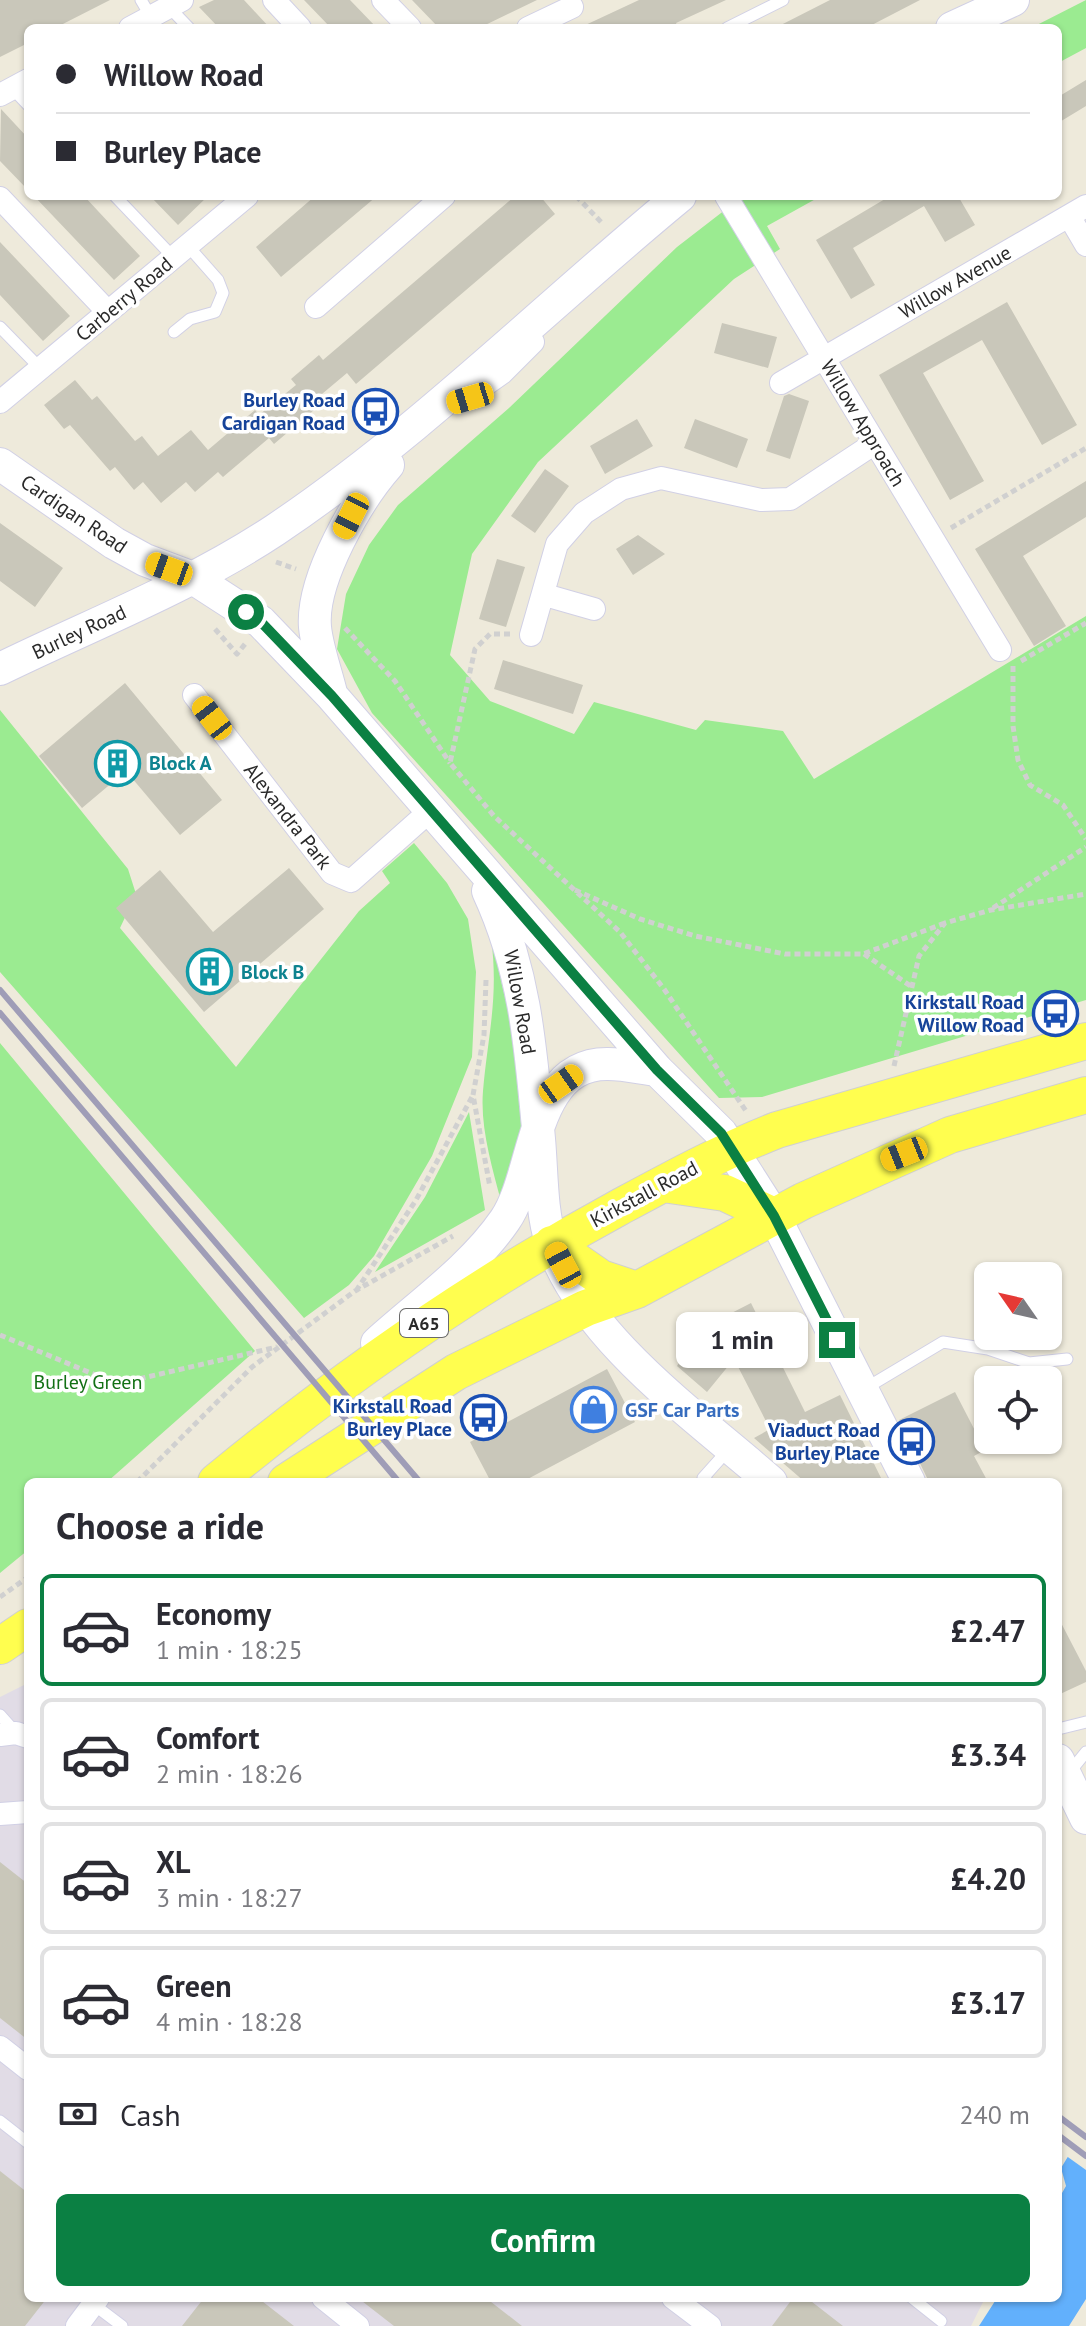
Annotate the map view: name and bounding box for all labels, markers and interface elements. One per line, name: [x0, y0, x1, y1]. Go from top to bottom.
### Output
text: Willow Road: [104, 55, 264, 94]
text: Burley Place: [104, 132, 261, 171]
street label: Willow Avenue: [894, 239, 1016, 325]
street label: Carberry Road: [70, 251, 178, 347]
street label: Willow Approach: [815, 355, 911, 491]
car: [444, 380, 496, 416]
place label: Burley Road Cardigan Road: [222, 387, 345, 436]
bus stop icon: Burley Road Cardigan Road: [352, 387, 400, 435]
street label: Cardigan Road: [16, 469, 132, 559]
car: [329, 489, 373, 543]
car: [142, 550, 196, 588]
route start: [228, 594, 264, 630]
street label: Burley Road: [28, 599, 130, 665]
car: [188, 692, 236, 744]
building icon: Block A: [94, 739, 142, 787]
place label: Block A: [149, 750, 213, 776]
street label: Alexandra Park: [238, 758, 338, 875]
building icon: Block B: [186, 948, 234, 996]
street label: Willow Road: [498, 948, 542, 1056]
place label: Block B: [241, 959, 304, 985]
place label: Kirkstall Road Willow Road: [905, 989, 1024, 1038]
bus stop icon: Kirkstall Road Willow Road: [1031, 990, 1079, 1038]
car: [534, 1060, 588, 1108]
car: [877, 1134, 931, 1174]
street label: Kirkstall Road: [586, 1155, 702, 1233]
car: [541, 1238, 585, 1292]
north arrow: [974, 1262, 1062, 1350]
map controls: [974, 1262, 1062, 1454]
road number: A65: [400, 1309, 448, 1337]
callout: 1 min: [677, 1312, 809, 1368]
route end: [819, 1322, 855, 1358]
text: 1 min: [710, 1323, 774, 1356]
button: locate: [974, 1366, 1062, 1454]
park label: Burley Green: [34, 1369, 142, 1395]
shop icon: GSF Car Parts: [570, 1386, 618, 1434]
place label: Kirkstall Road Burley Place: [333, 1393, 452, 1442]
bus stop icon: Kirkstall Road Burley Place: [459, 1393, 507, 1441]
place label: GSF Car Parts: [625, 1397, 740, 1423]
place label: Viaduct Road Burley Place: [767, 1417, 880, 1466]
bus stop icon: Viaduct Road Burley Place: [887, 1418, 935, 1466]
text: Choose a ride: [56, 1502, 264, 1549]
icon: car: [60, 1594, 132, 1666]
text: Economy: [156, 1594, 271, 1633]
text: £2.47: [951, 1611, 1026, 1650]
text: 1 min · 18:25: [156, 1633, 303, 1666]
icon: car: [60, 1718, 132, 1790]
text: Comfort: [156, 1718, 259, 1757]
text: £3.34: [951, 1735, 1026, 1774]
text: 2 min · 18:26: [156, 1757, 303, 1790]
icon: car: [60, 1842, 132, 1914]
text: XL: [156, 1842, 190, 1881]
text: £4.20: [951, 1859, 1026, 1898]
text: 3 min · 18:27: [156, 1881, 303, 1914]
icon: car: [60, 1966, 132, 2038]
text: Green: [156, 1966, 231, 2005]
text: £3.17: [951, 1983, 1026, 2022]
text: 4 min · 18:28: [156, 2005, 303, 2038]
icon: cash: [56, 2092, 100, 2136]
text: Cash: [120, 2095, 181, 2134]
text: 240 m: [959, 2098, 1030, 2131]
button: Confirm: [56, 2194, 1030, 2286]

